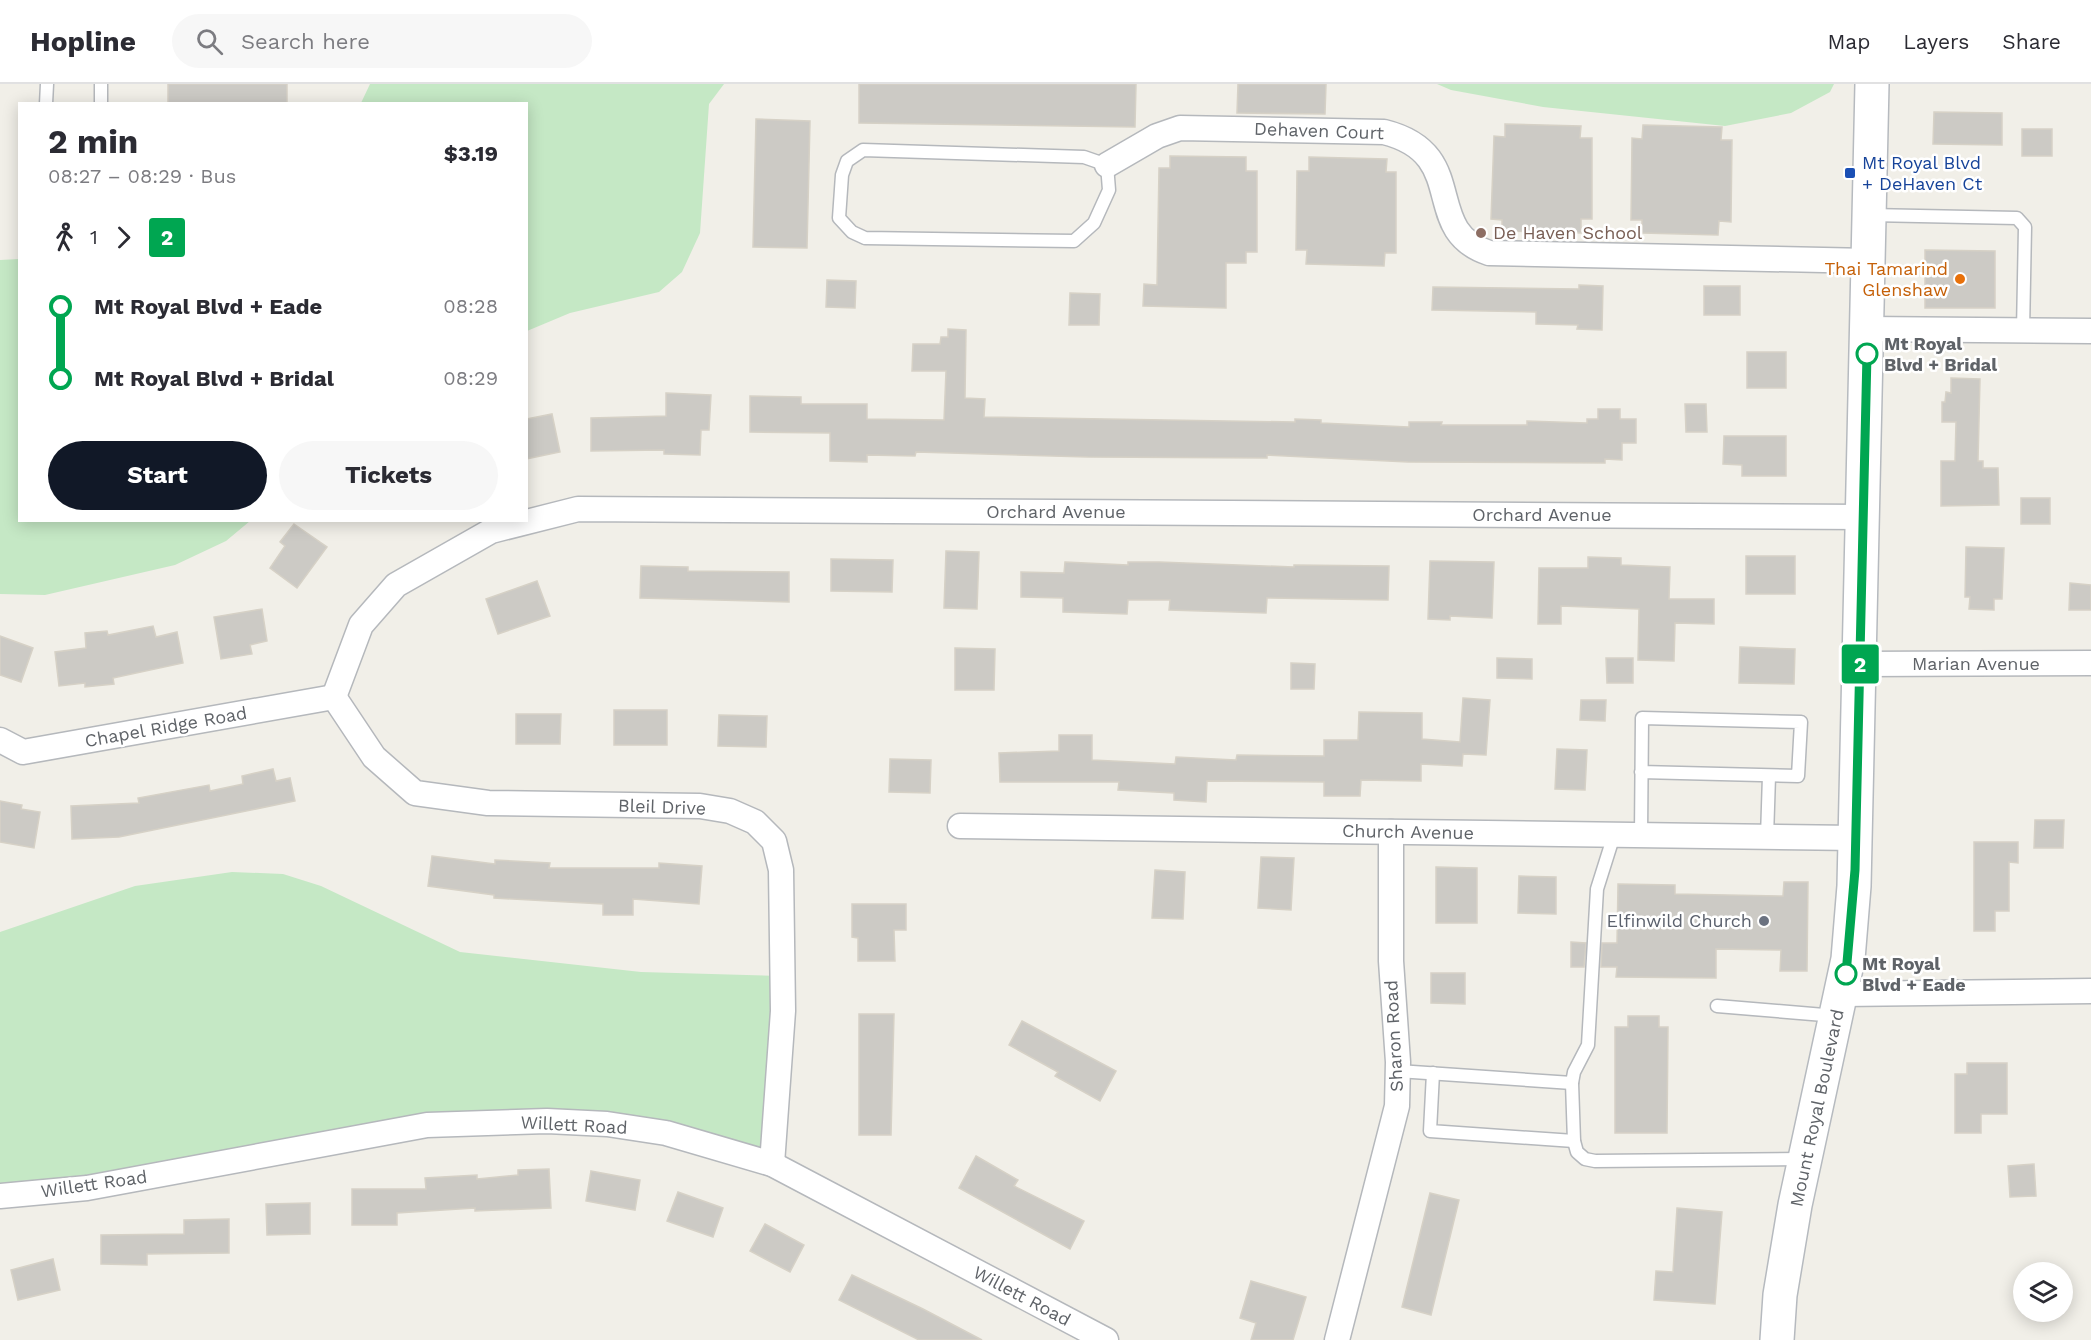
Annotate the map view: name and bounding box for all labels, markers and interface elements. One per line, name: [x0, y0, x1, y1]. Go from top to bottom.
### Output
search box: [172, 14, 592, 68]
text: Hopline: [30, 25, 136, 58]
icon: search: [193, 25, 226, 58]
text: Search here: [241, 29, 370, 54]
text: Map: [1827, 29, 1870, 54]
text: Layers: [1903, 29, 1969, 54]
text: Share: [2002, 29, 2061, 54]
street label: Dehaven Court: [1254, 118, 1385, 143]
text: 2 min: [48, 122, 138, 161]
text: $3.19: [444, 141, 498, 166]
place label: Mt Royal Blvd + DeHaven Ct: [1862, 152, 1983, 194]
text: 08:27 – 08:29 · Bus: [48, 164, 236, 188]
marker: Mt Royal Blvd + DeHaven Ct: [1843, 166, 1857, 180]
icon: walk: [48, 221, 81, 254]
icon: forward: [107, 221, 140, 254]
place label: De Haven School: [1493, 222, 1643, 243]
text: 1: [90, 225, 98, 249]
text: 2: [161, 225, 173, 250]
marker: De Haven School: [1474, 226, 1488, 240]
place label: Thai Tamarind Glenshaw: [1825, 258, 1948, 300]
marker: Thai Tamarind Glenshaw: [1953, 272, 1967, 286]
text: Mt Royal Blvd + Eade: [94, 294, 322, 319]
text: 08:28: [443, 294, 498, 318]
place label: Mt Royal Blvd + Bridal: [1884, 333, 1997, 375]
marker: Mt Royal Blvd + Bridal: [1856, 343, 1878, 365]
text: Mt Royal Blvd + Bridal: [94, 366, 334, 391]
text: 08:29: [443, 366, 498, 390]
button: Start: [48, 441, 267, 510]
button: Tickets: [279, 441, 498, 510]
street label: Orchard Avenue: [986, 501, 1126, 522]
street label: Orchard Avenue: [1472, 504, 1612, 525]
line badge: 2: [1840, 644, 1880, 684]
text: 2: [1854, 652, 1866, 677]
street label: Marian Avenue: [1912, 653, 2040, 674]
street label: Chapel Ridge Road: [83, 702, 249, 751]
street label: Bleil Drive: [618, 794, 706, 819]
street label: Church Avenue: [1342, 820, 1474, 843]
place label: Elfinwild Church: [1607, 910, 1752, 931]
marker: Elfinwild Church: [1757, 914, 1771, 928]
place label: Mt Royal Blvd + Eade: [1862, 953, 1966, 995]
marker: Mt Royal Blvd + Eade: [1835, 963, 1857, 985]
street label: Sharon Road: [1380, 980, 1407, 1092]
street label: Mount Royal Boulevard: [1785, 1007, 1848, 1209]
street label: Willett Road: [520, 1111, 628, 1138]
street label: Willett Road: [39, 1166, 148, 1201]
street label: Willett Road: [970, 1261, 1075, 1330]
map controls: [2013, 1262, 2073, 1322]
button: layers: [2013, 1262, 2073, 1322]

